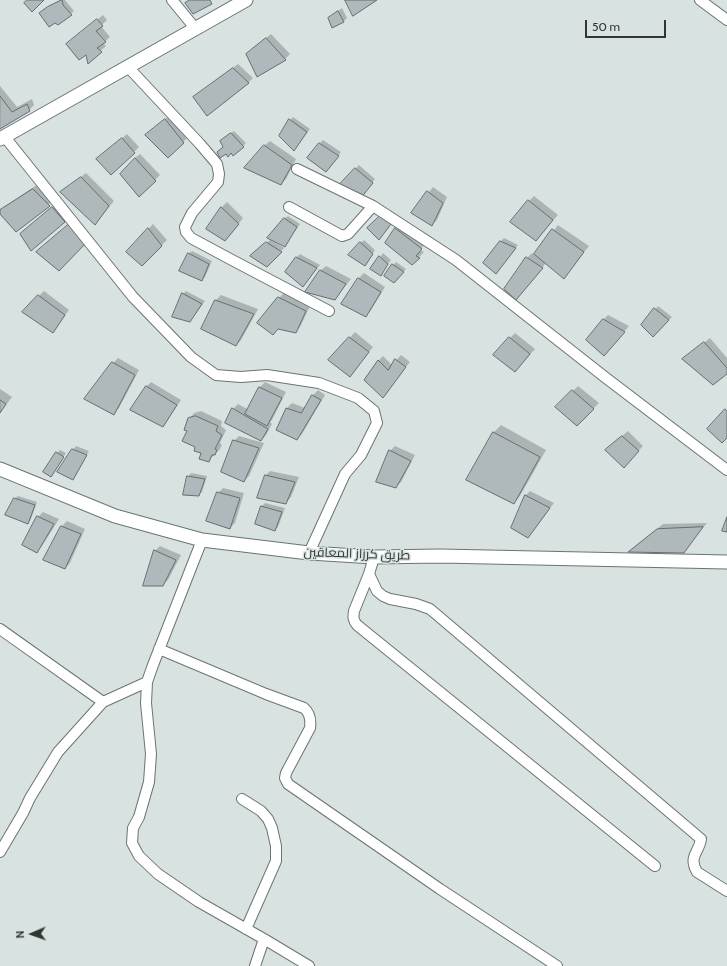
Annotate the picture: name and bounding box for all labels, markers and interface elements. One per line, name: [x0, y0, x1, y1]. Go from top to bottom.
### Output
scale bar: [587, 12, 668, 38]
text: 50 m: [592, 19, 620, 34]
street label: طريق كرزاز المعاقين: [303, 544, 411, 564]
north arrow: [12, 914, 52, 954]
text: N: [13, 930, 27, 939]

